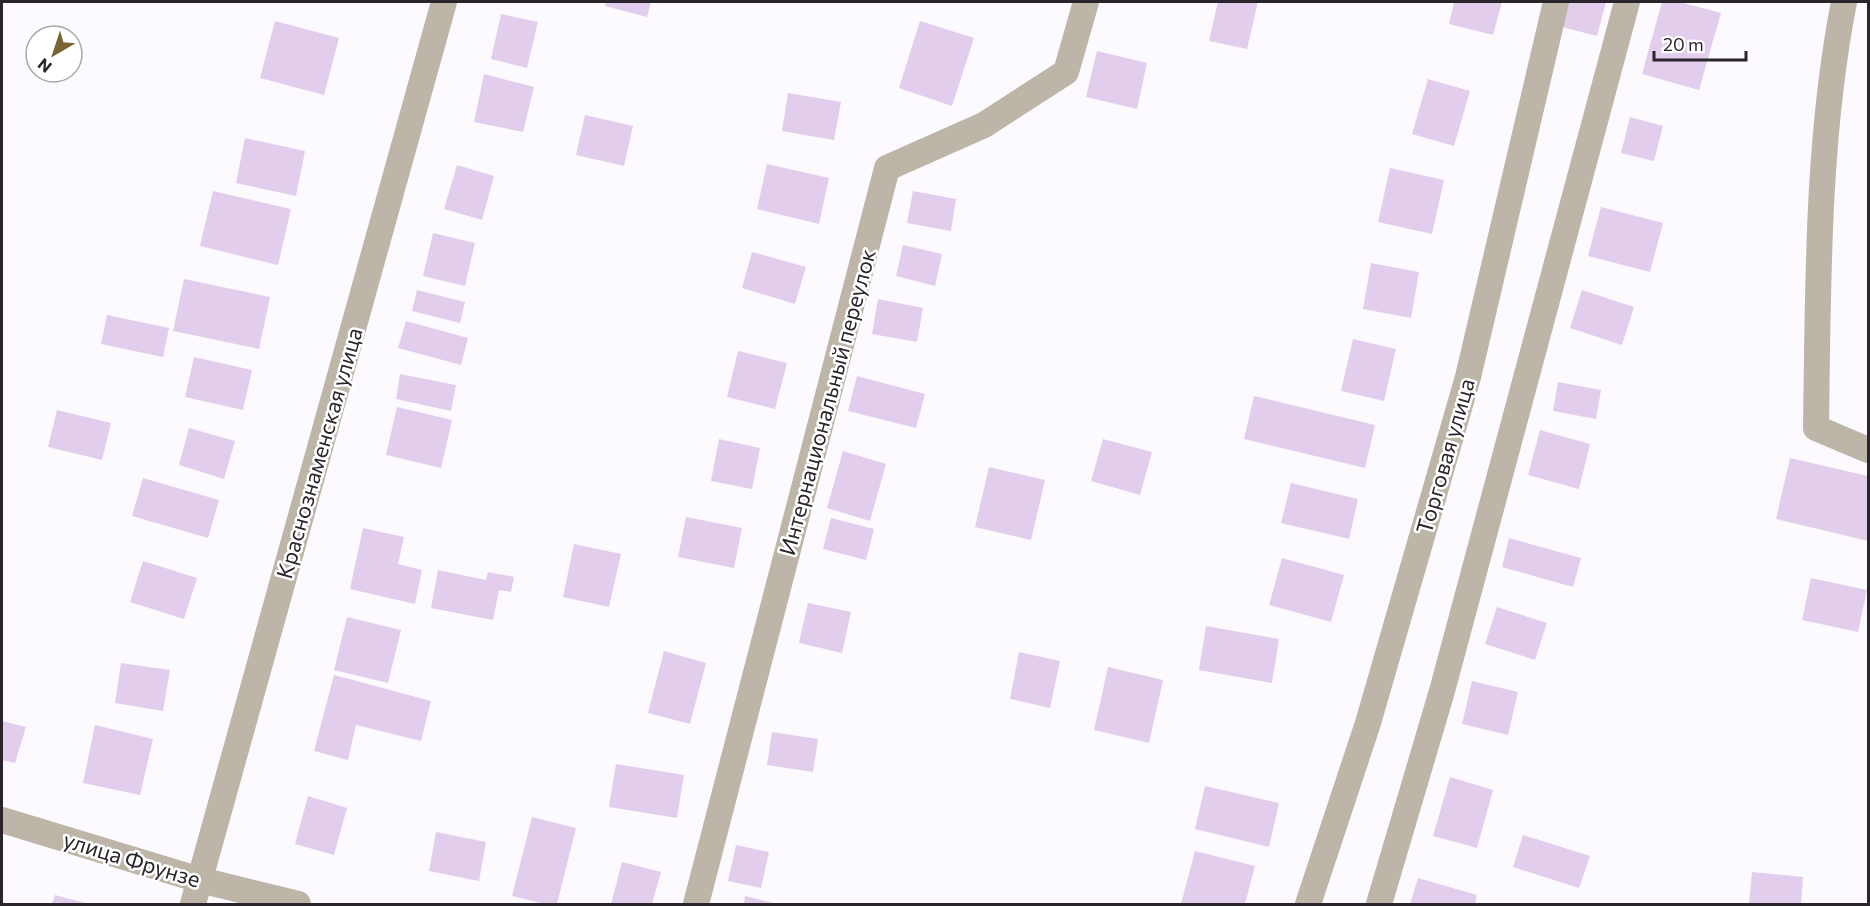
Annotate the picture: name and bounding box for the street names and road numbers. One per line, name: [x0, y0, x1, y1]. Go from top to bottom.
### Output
street label: Интернациональный переулок: [773, 246, 881, 558]
street label: Краснознаменская улица: [270, 324, 368, 582]
street label: Торговая улица: [1410, 375, 1480, 537]
street label: улица Фрунзе: [60, 825, 204, 893]

